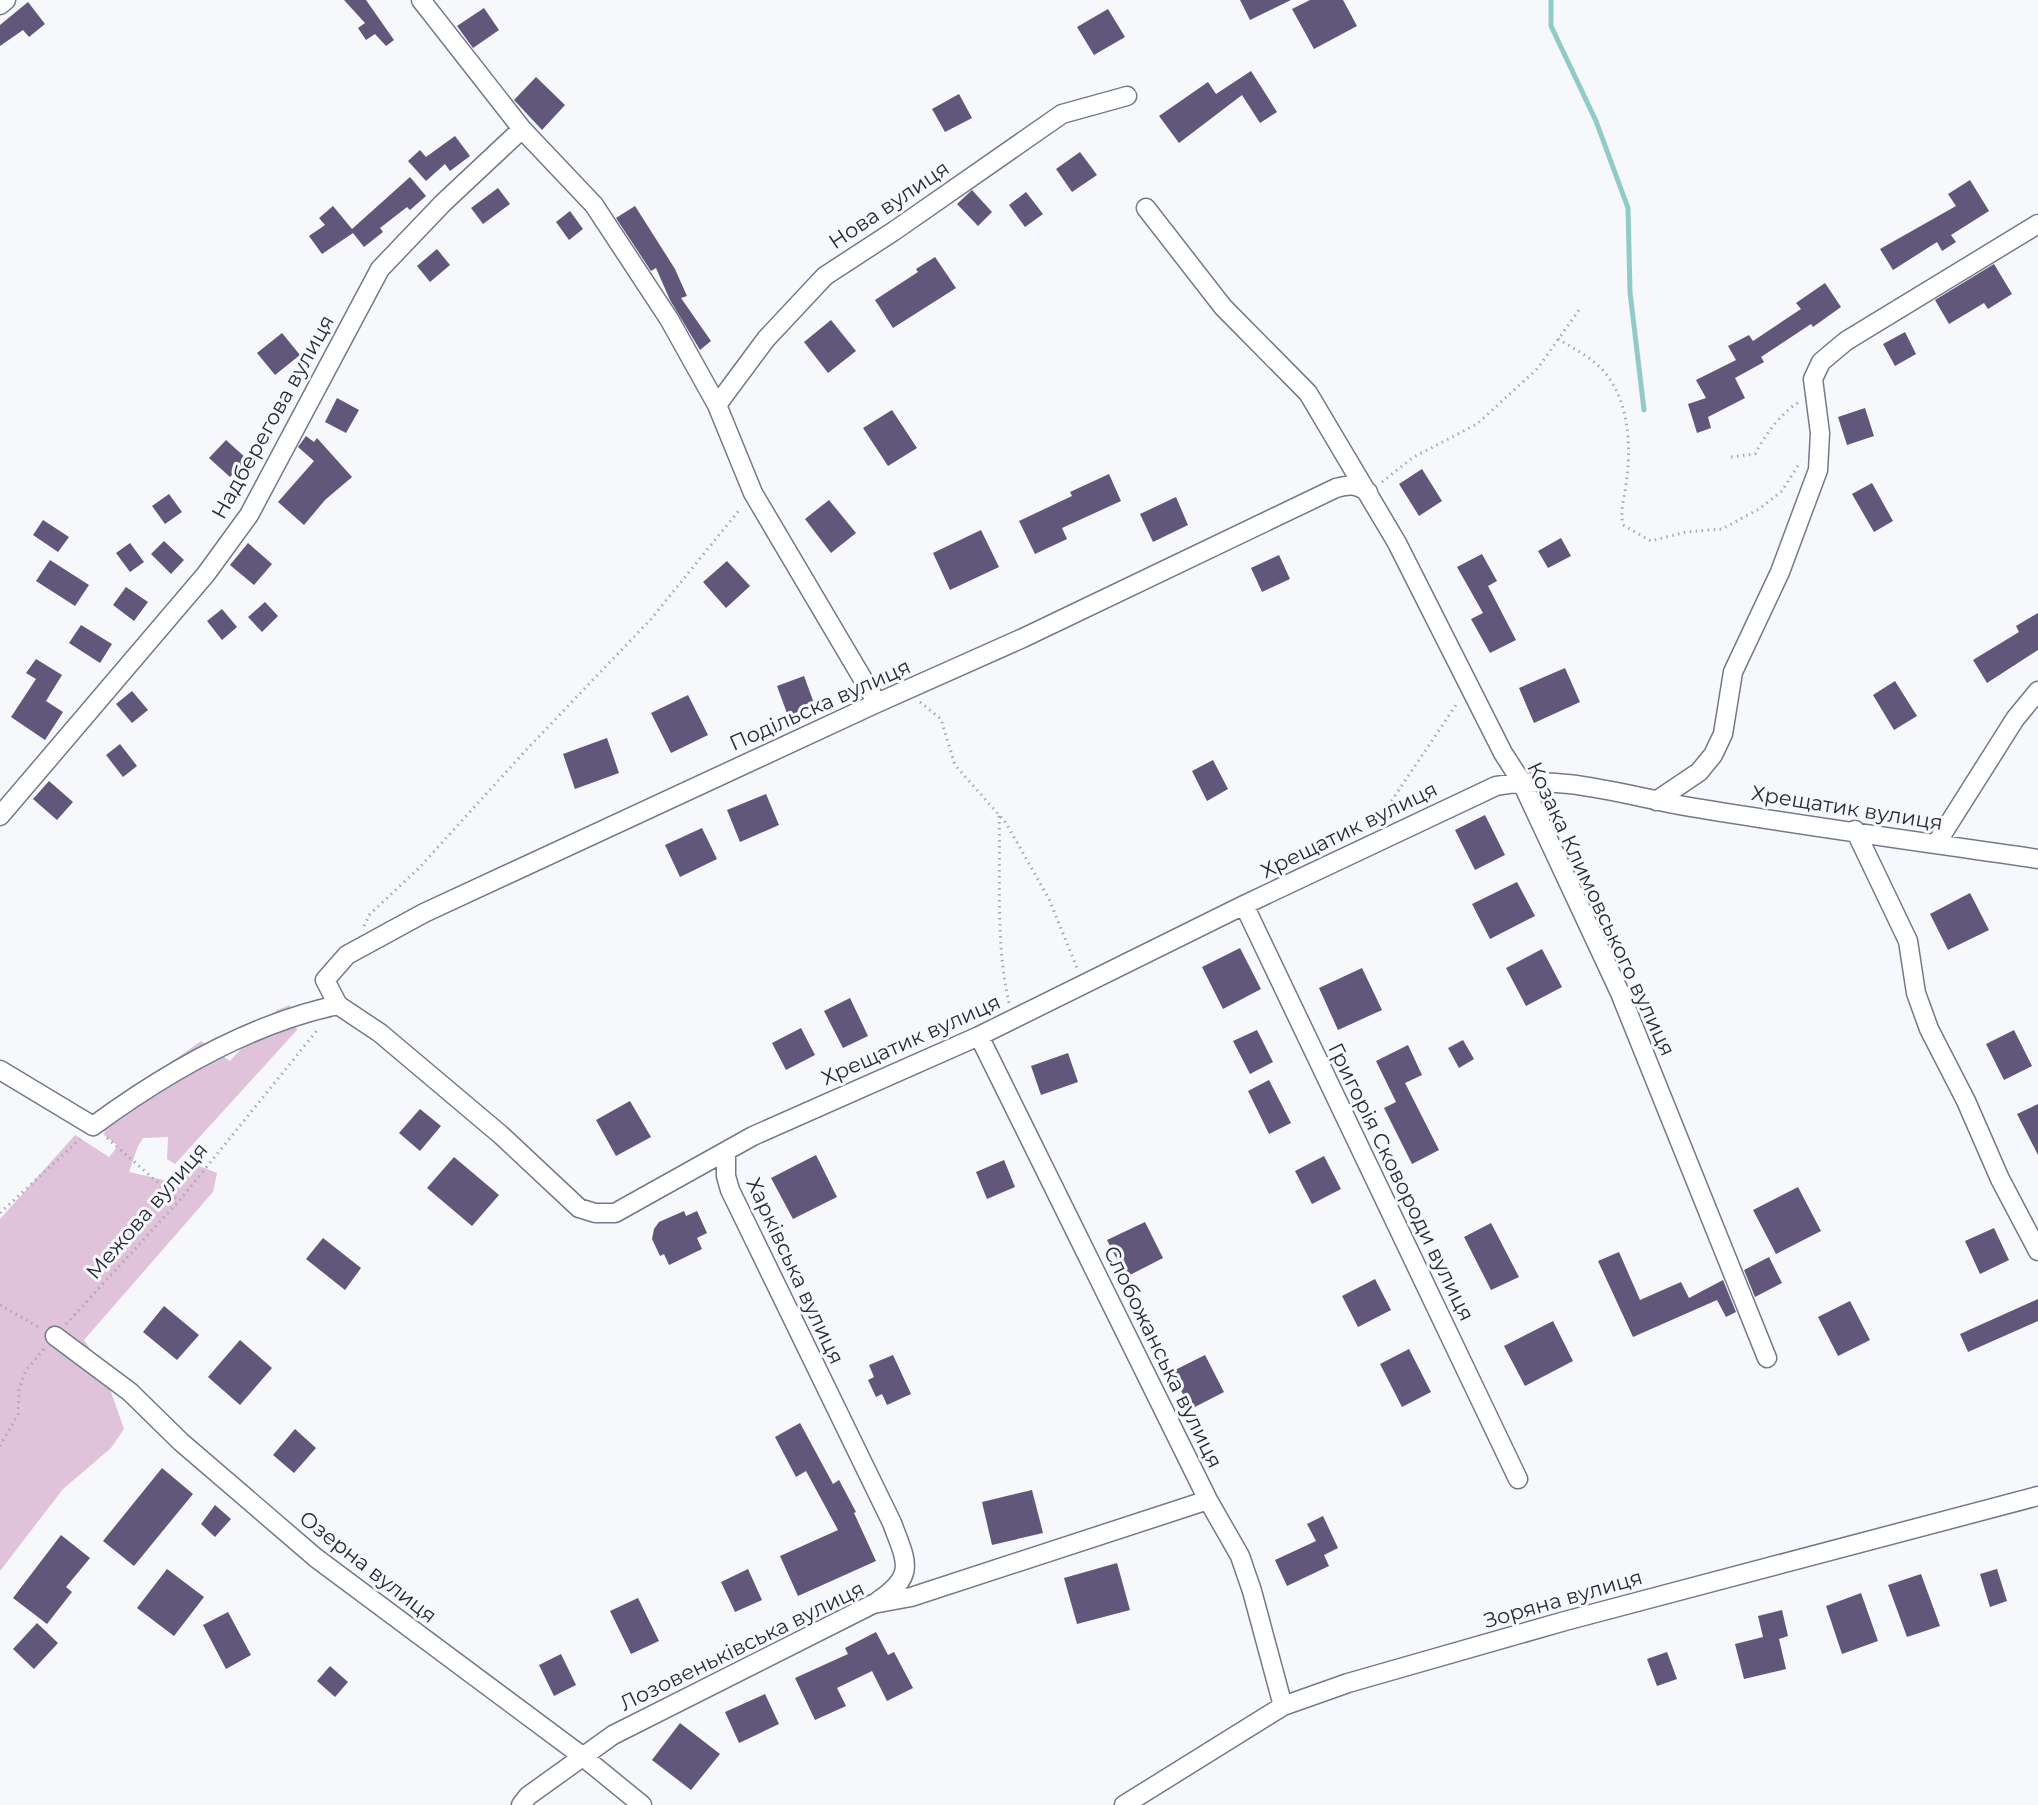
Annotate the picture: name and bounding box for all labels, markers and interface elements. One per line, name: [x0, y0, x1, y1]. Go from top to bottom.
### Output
street label: Нова вулиця: [824, 155, 954, 254]
street label: Надберегова вулиця: [206, 310, 339, 523]
street label: Подільска вулиця: [725, 653, 914, 756]
street label: Козака Климовського вулиця: [1522, 758, 1681, 1060]
street label: Хрещатик вулиця: [1256, 776, 1441, 883]
street label: Хрещатик вулиця: [1750, 780, 1945, 835]
street label: Хрещатик вулиця: [817, 989, 1004, 1090]
street label: Григорія Сковороди вулиця: [1323, 1039, 1480, 1325]
street label: Межова вулиця: [81, 1137, 213, 1284]
street label: Харківська вулиця: [741, 1174, 850, 1368]
street label: Слобожанська вулиця: [1099, 1242, 1228, 1472]
street label: Озерна вулиця: [295, 1505, 442, 1628]
street label: Зоряна вулиця: [1481, 1564, 1645, 1633]
street label: Лозовеньківська вулиця: [615, 1575, 868, 1716]

